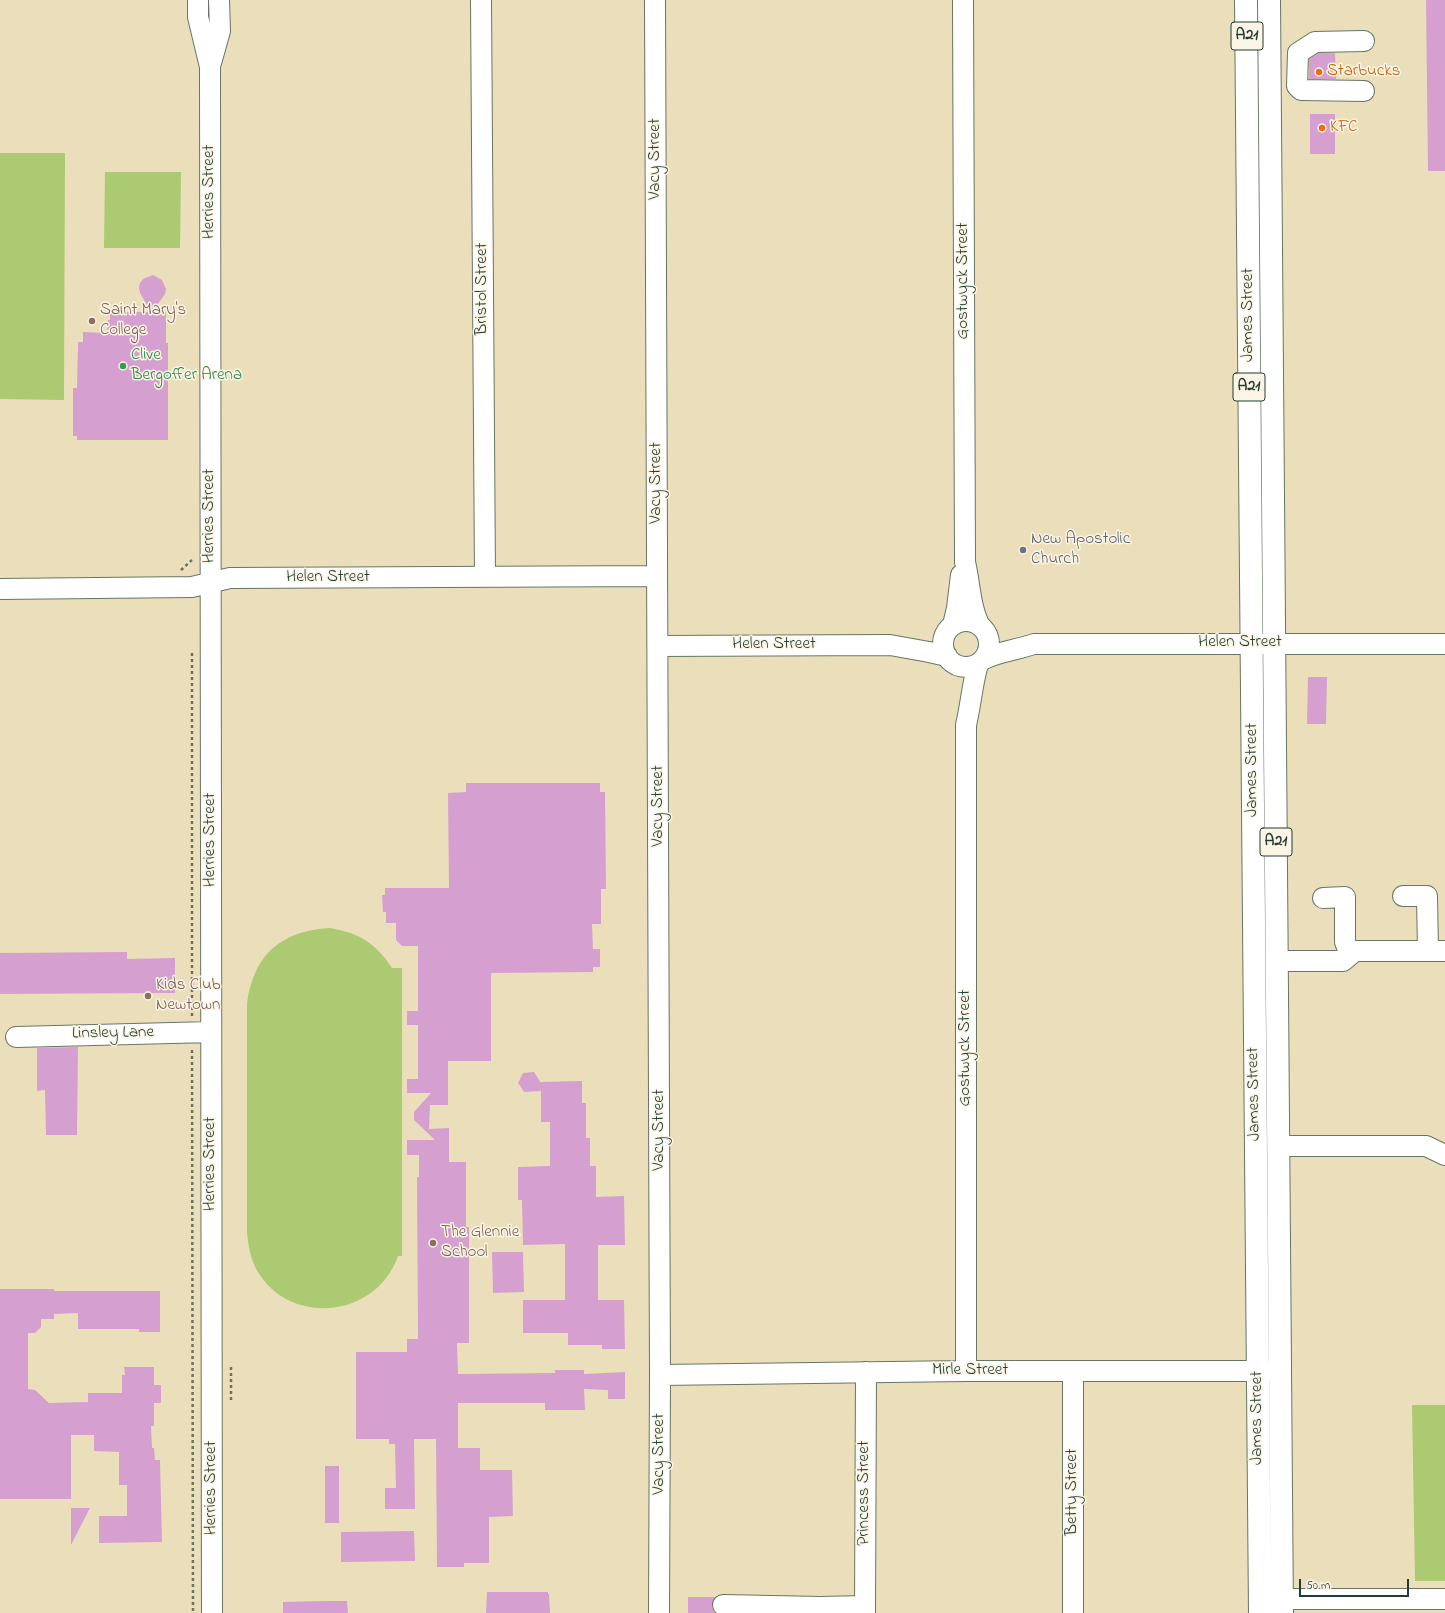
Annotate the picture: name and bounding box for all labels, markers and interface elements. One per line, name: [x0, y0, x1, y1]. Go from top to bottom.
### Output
road number: A21: [1231, 22, 1263, 50]
place label: Starbucks: [1327, 62, 1400, 82]
marker: Starbucks: [1314, 67, 1324, 77]
street label: Vacy Street: [646, 118, 666, 200]
place label: KFC: [1330, 118, 1357, 138]
marker: KFC: [1317, 123, 1327, 133]
street label: Herries Street: [200, 145, 220, 239]
street label: Gostwyck Street: [954, 222, 974, 340]
street label: Bristol Street: [473, 243, 493, 335]
street label: James Street: [1239, 268, 1259, 362]
place label: Saint Mary's College: [100, 301, 186, 341]
marker: Saint Mary's College: [87, 316, 97, 326]
place label: Clive Bergoffer Arena: [131, 346, 242, 386]
marker: Clive Bergoffer Arena: [118, 361, 128, 371]
road number: A21: [1233, 373, 1265, 401]
street label: Vacy Street: [647, 442, 667, 524]
street label: Herries Street: [200, 469, 220, 563]
place label: New Apostolic Church: [1031, 530, 1130, 570]
marker: New Apostolic Church: [1018, 545, 1028, 555]
street label: Helen Street: [286, 568, 370, 588]
street label: Helen Street: [1198, 633, 1282, 653]
street label: Helen Street: [732, 635, 816, 655]
street label: James Street: [1243, 723, 1263, 817]
street label: Vacy Street: [649, 765, 669, 847]
street label: Herries Street: [201, 793, 221, 887]
road number: A21: [1260, 828, 1292, 856]
place label: Kids Club Newtown: [156, 976, 221, 1016]
street label: Gostwyck Street: [956, 989, 976, 1107]
marker: Kids Club Newtown: [143, 991, 153, 1001]
street label: Linsley Lane: [72, 1023, 154, 1045]
street label: James Street: [1244, 1047, 1266, 1141]
street label: Vacy Street: [650, 1089, 670, 1171]
street label: Herries Street: [201, 1117, 221, 1211]
place label: The Glennie School: [441, 1223, 519, 1263]
marker: The Glennie School: [428, 1238, 438, 1248]
street label: Mirle Street: [932, 1361, 1008, 1381]
street label: James Street: [1248, 1371, 1268, 1465]
street label: Vacy Street: [650, 1413, 670, 1495]
street label: Princess Street: [855, 1440, 875, 1546]
street label: Herries Street: [202, 1441, 222, 1535]
street label: Betty Street: [1063, 1448, 1083, 1536]
scale bar: [1301, 1571, 1411, 1597]
text: 50 m: [1306, 1577, 1330, 1595]

